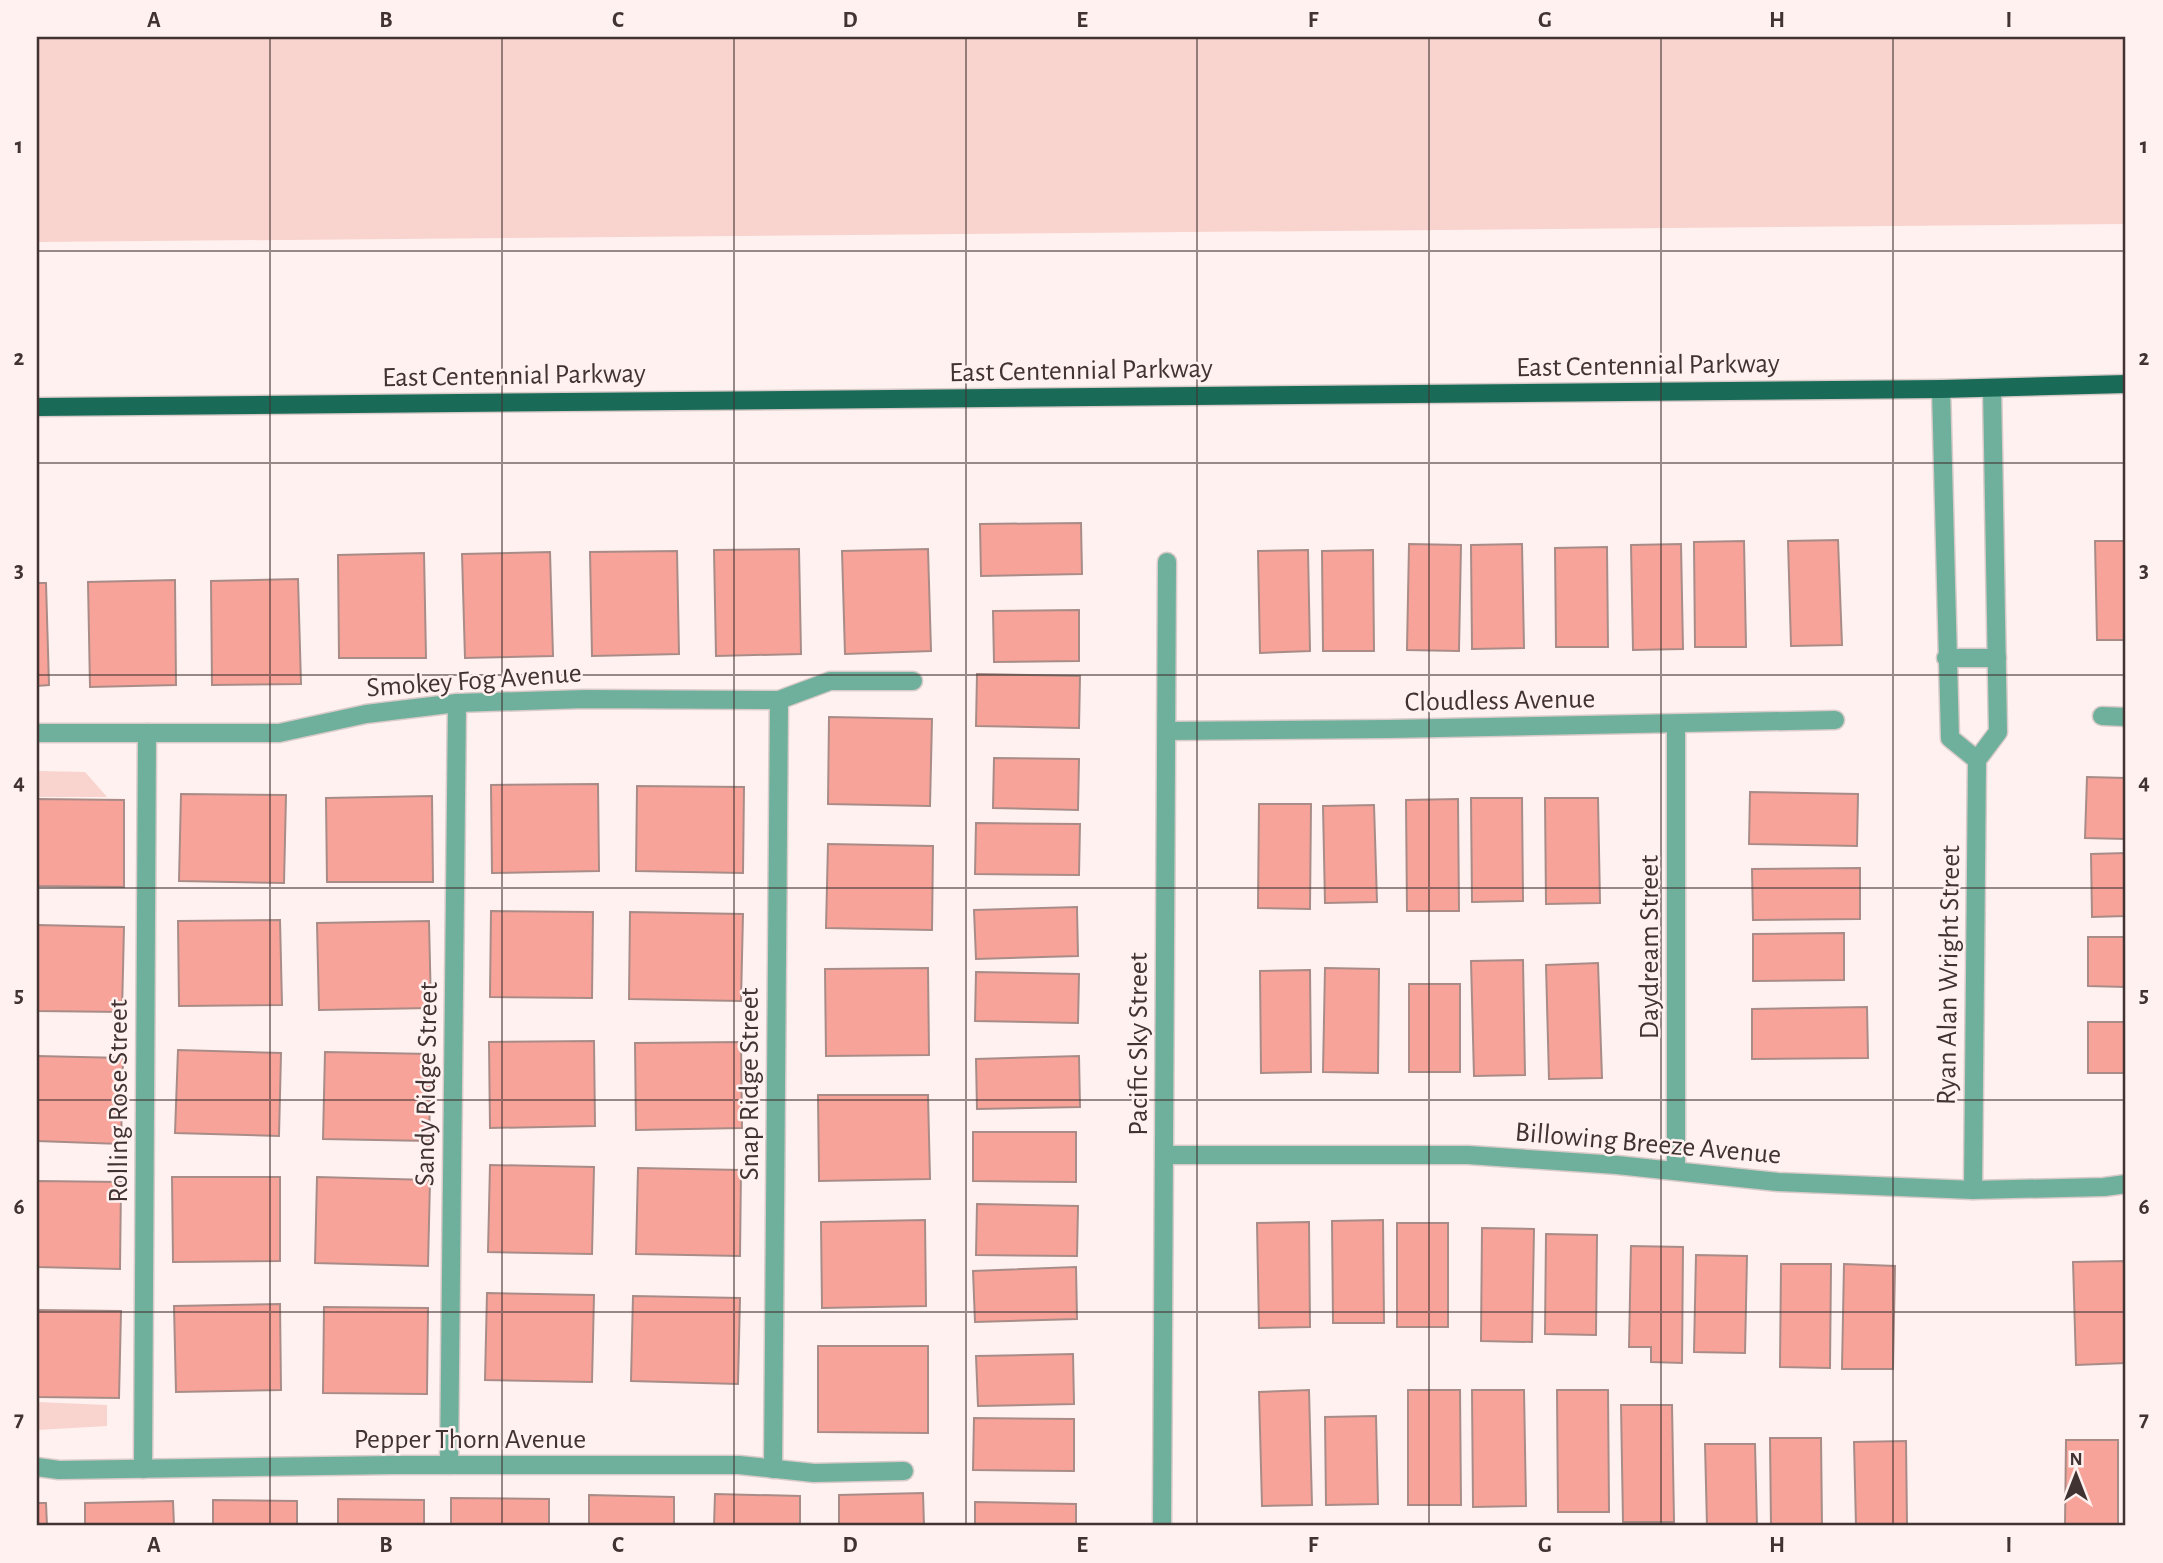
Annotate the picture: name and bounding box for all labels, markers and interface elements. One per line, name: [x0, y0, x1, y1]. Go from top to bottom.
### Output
text: A: [147, 9, 161, 32]
text: B: [379, 9, 393, 32]
text: C: [612, 9, 624, 32]
text: D: [842, 9, 858, 32]
text: E: [1076, 9, 1088, 32]
text: F: [1308, 9, 1319, 32]
text: G: [1538, 9, 1552, 32]
text: H: [1769, 9, 1785, 32]
text: I: [2006, 9, 2012, 32]
text: 1: [15, 135, 23, 158]
text: 1: [2140, 135, 2148, 158]
text: 2: [14, 347, 25, 370]
text: 2: [2139, 347, 2150, 370]
street label: East Centennial Parkway: [1516, 350, 1780, 382]
street label: East Centennial Parkway: [949, 355, 1213, 387]
street label: East Centennial Parkway: [382, 360, 646, 392]
text: 3: [14, 559, 24, 582]
text: 3: [2139, 559, 2149, 582]
street label: Smokey Fog Avenue: [365, 660, 583, 702]
street label: Cloudless Avenue: [1404, 685, 1596, 717]
text: 4: [13, 771, 25, 794]
text: 4: [2138, 771, 2150, 794]
street label: Ryan Alan Wright Street: [1933, 845, 1965, 1105]
street label: Daydream Street: [1636, 855, 1664, 1039]
street label: Pacific Sky Street: [1125, 952, 1153, 1136]
street label: Sandy Ridge Street: [411, 981, 443, 1187]
text: 5: [14, 984, 24, 1007]
text: 5: [2139, 984, 2149, 1007]
street label: Snap Ridge Street: [736, 987, 764, 1181]
street label: Rolling Rose Street: [105, 999, 133, 1203]
street label: Billowing Breeze Avenue: [1514, 1118, 1782, 1170]
text: 6: [13, 1196, 25, 1219]
text: 6: [2138, 1196, 2150, 1219]
text: 7: [14, 1408, 24, 1431]
text: 7: [2139, 1408, 2149, 1431]
street label: Pepper Thorn Avenue: [354, 1426, 586, 1454]
north arrow: [2040, 1440, 2110, 1510]
text: N: [2069, 1450, 2083, 1469]
text: A: [147, 1534, 161, 1557]
text: B: [379, 1534, 393, 1557]
text: C: [612, 1534, 624, 1557]
text: D: [842, 1534, 858, 1557]
text: E: [1076, 1534, 1088, 1557]
text: F: [1308, 1534, 1319, 1557]
text: G: [1538, 1534, 1552, 1557]
text: H: [1769, 1534, 1785, 1557]
text: I: [2006, 1534, 2012, 1557]

